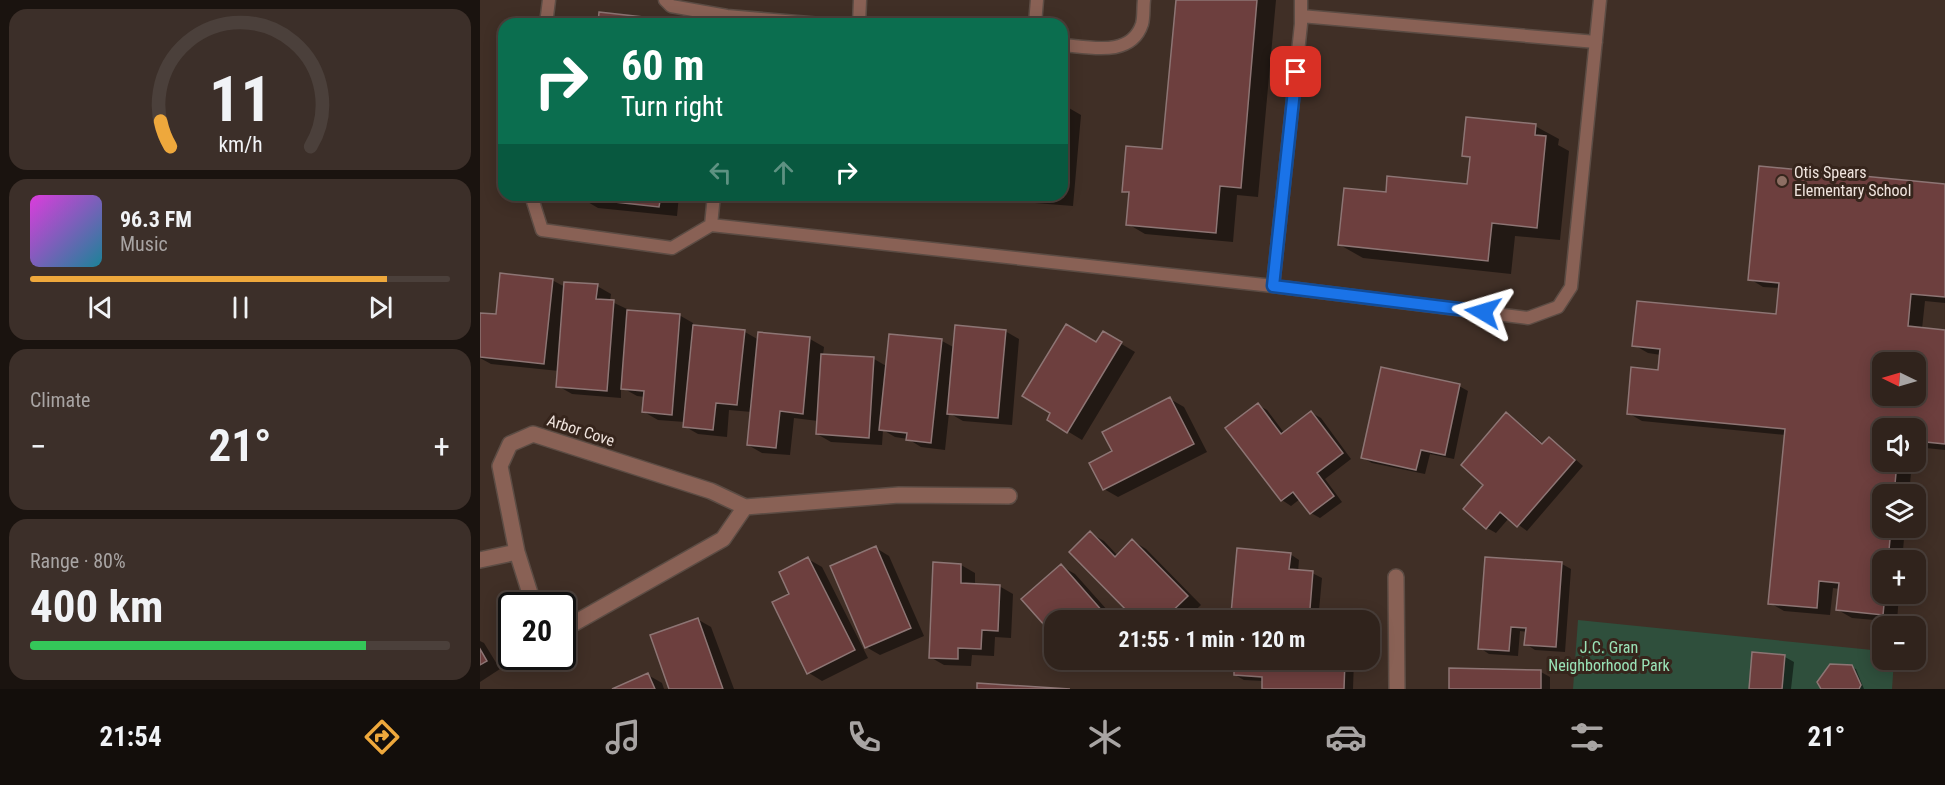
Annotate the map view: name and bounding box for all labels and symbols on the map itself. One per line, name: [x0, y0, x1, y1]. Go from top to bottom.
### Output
pin: [1270, 46, 1321, 97]
place label: Otis Spears Elementary School: [1794, 163, 1911, 200]
marker: Otis Spears Elementary School: [1775, 174, 1789, 188]
position arrow: [1451, 280, 1515, 344]
north arrow: [1872, 352, 1926, 406]
street label: Arbor Cove: [545, 411, 617, 450]
speed limit sign: 20: [498, 592, 576, 670]
park label: J.C. Gran Neighborhood Park: [1548, 638, 1671, 675]

